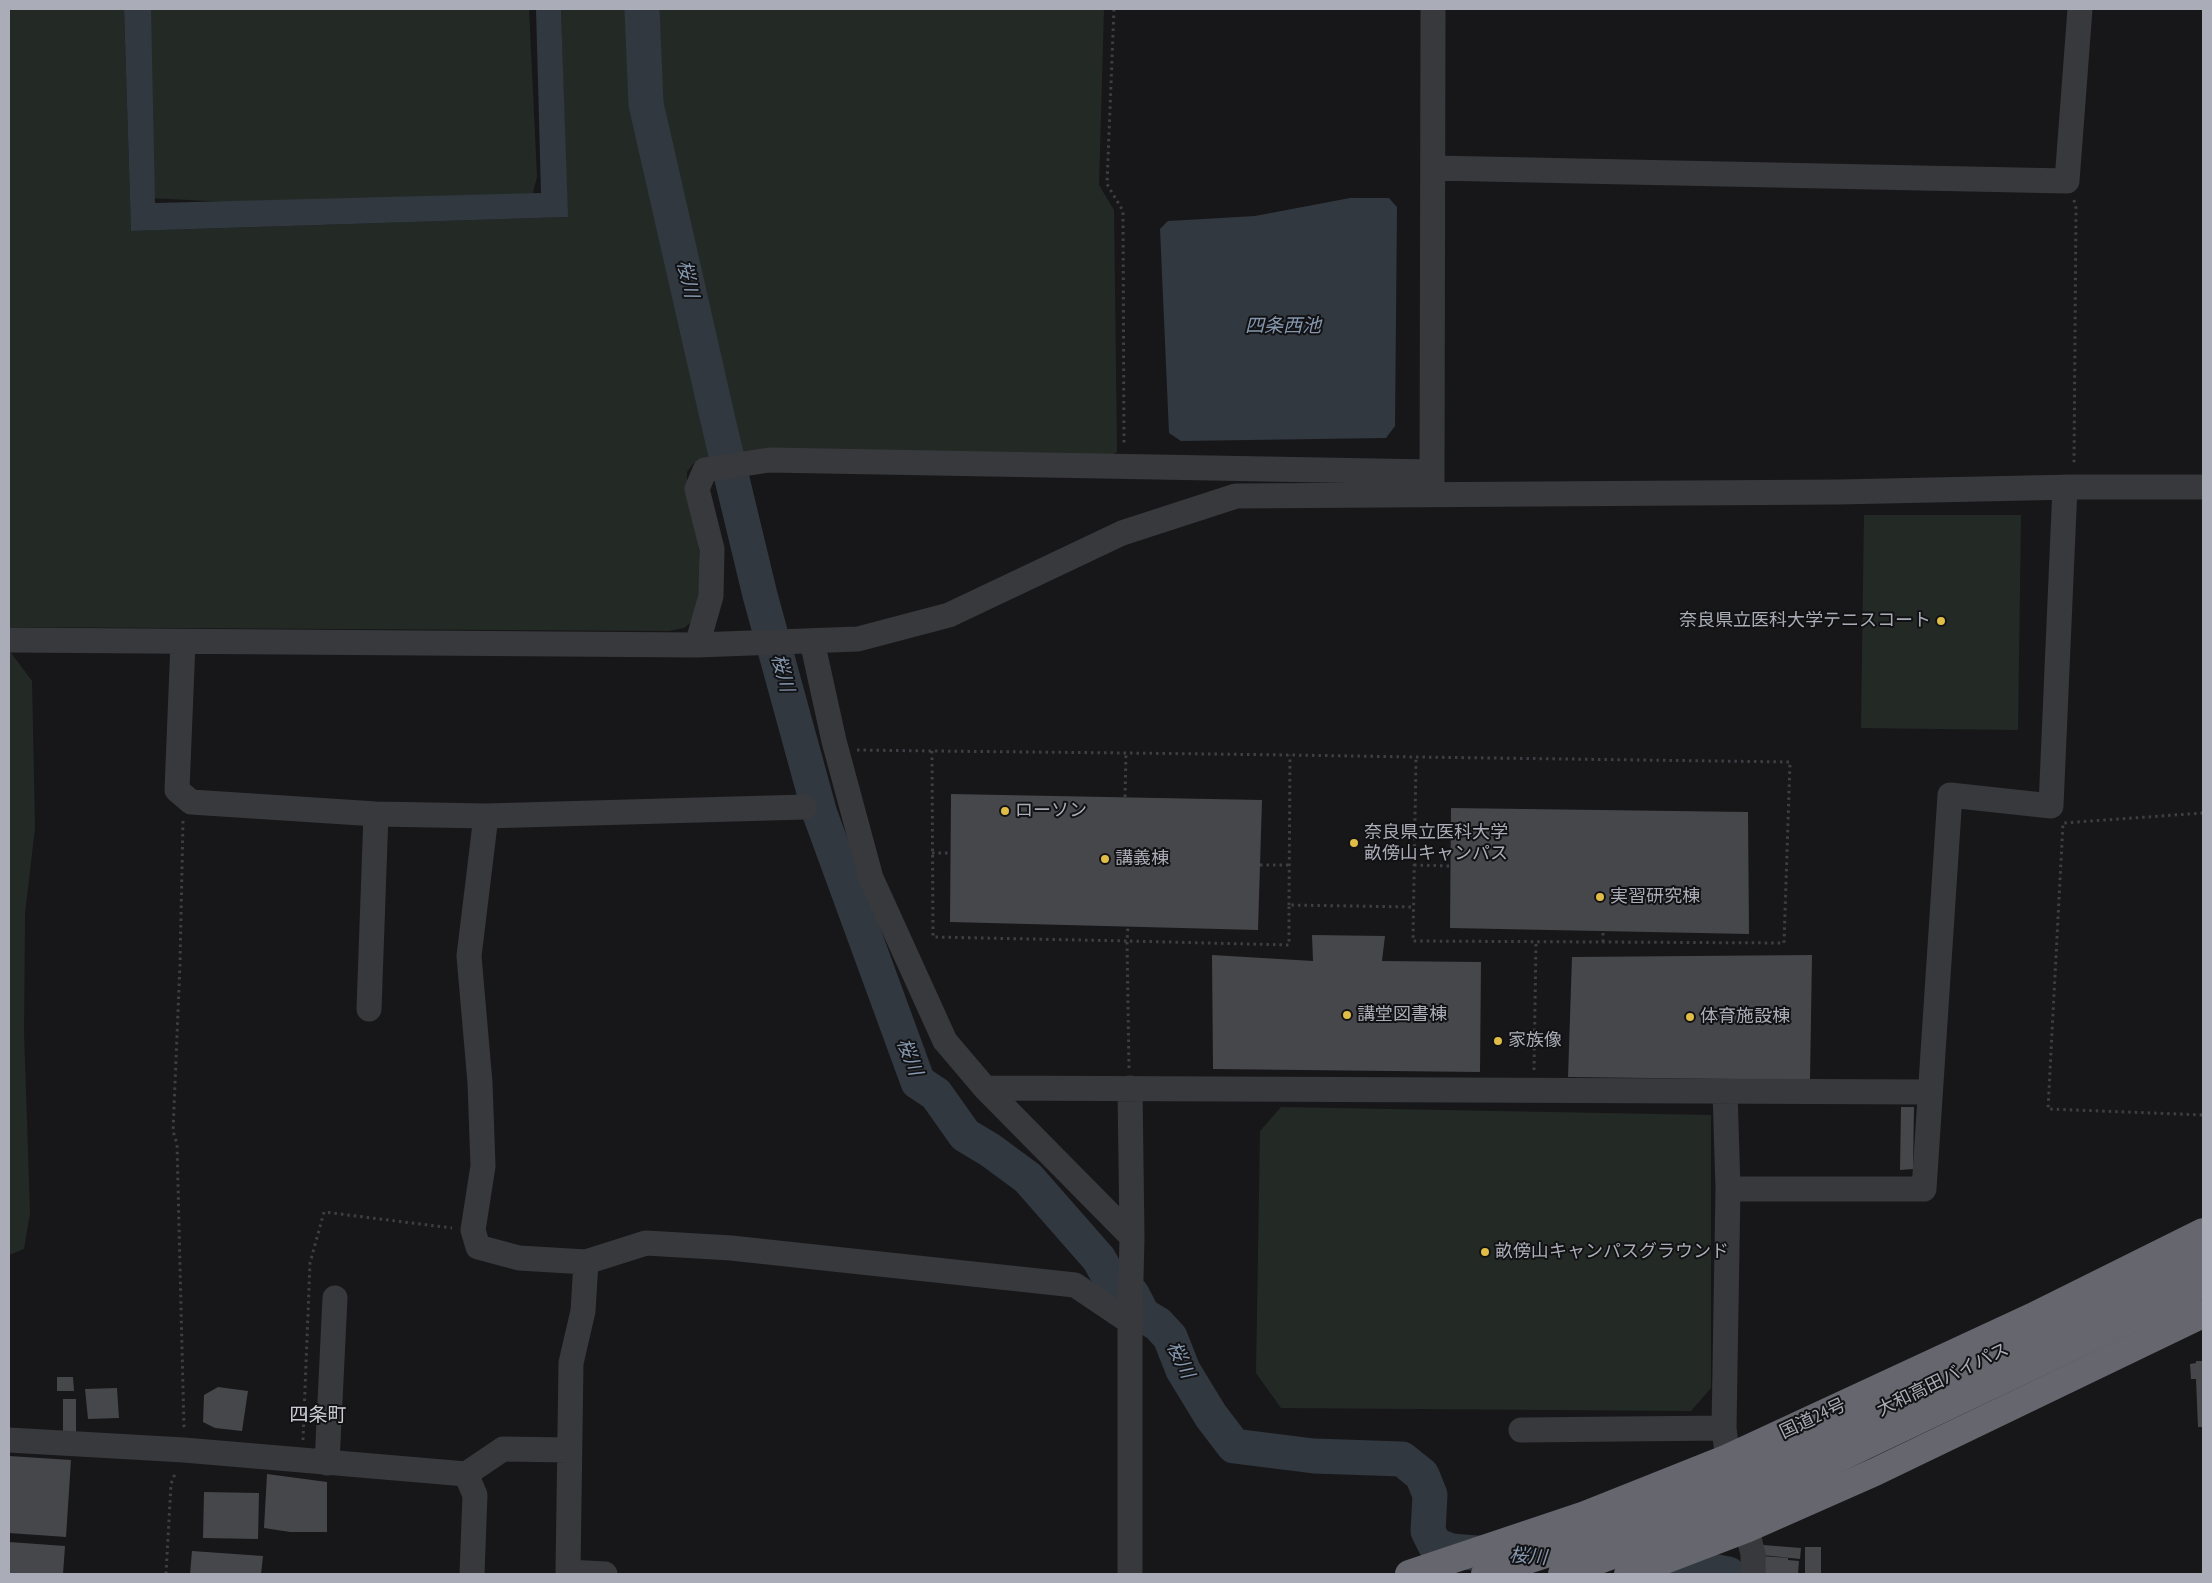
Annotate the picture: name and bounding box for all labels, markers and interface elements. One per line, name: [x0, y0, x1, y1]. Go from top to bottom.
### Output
water label: 桜川: [672, 258, 702, 300]
water label: 四条西池: [1245, 316, 1321, 338]
place label: 奈良県立医科大学テニスコート: [1679, 610, 1931, 632]
marker: 奈良県立医科大学テニスコート: [1935, 615, 1947, 627]
water label: 桜川: [766, 652, 798, 694]
place label: ローソン: [1015, 800, 1087, 822]
marker: ローソン: [999, 805, 1011, 817]
place label: 奈良県立医科大学 畝傍山キャンパス: [1364, 822, 1508, 864]
marker: 奈良県立医科大学 畝傍山キャンパス: [1348, 837, 1360, 849]
place label: 講義棟: [1115, 848, 1169, 870]
marker: 講義棟: [1099, 853, 1111, 865]
place label: 実習研究棟: [1610, 886, 1700, 908]
marker: 実習研究棟: [1594, 891, 1606, 903]
place label: 講堂図書棟: [1357, 1004, 1447, 1026]
place label: 体育施設棟: [1700, 1006, 1790, 1028]
marker: 講堂図書棟: [1341, 1009, 1353, 1021]
marker: 体育施設棟: [1684, 1011, 1696, 1023]
place label: 家族像: [1508, 1030, 1562, 1052]
water label: 桜川: [892, 1035, 926, 1079]
marker: 家族像: [1492, 1035, 1504, 1047]
place label: 畝傍山キャンパスグラウンド: [1495, 1241, 1729, 1263]
marker: 畝傍山キャンパスグラウンド: [1479, 1246, 1491, 1258]
water label: 桜川: [1161, 1338, 1199, 1382]
street label: 大和高田バイパス: [1874, 1339, 2012, 1421]
street label: 国道24号: [1777, 1394, 1849, 1444]
district label: 四条町: [290, 1405, 346, 1427]
water label: 桜川: [1508, 1544, 1548, 1570]

